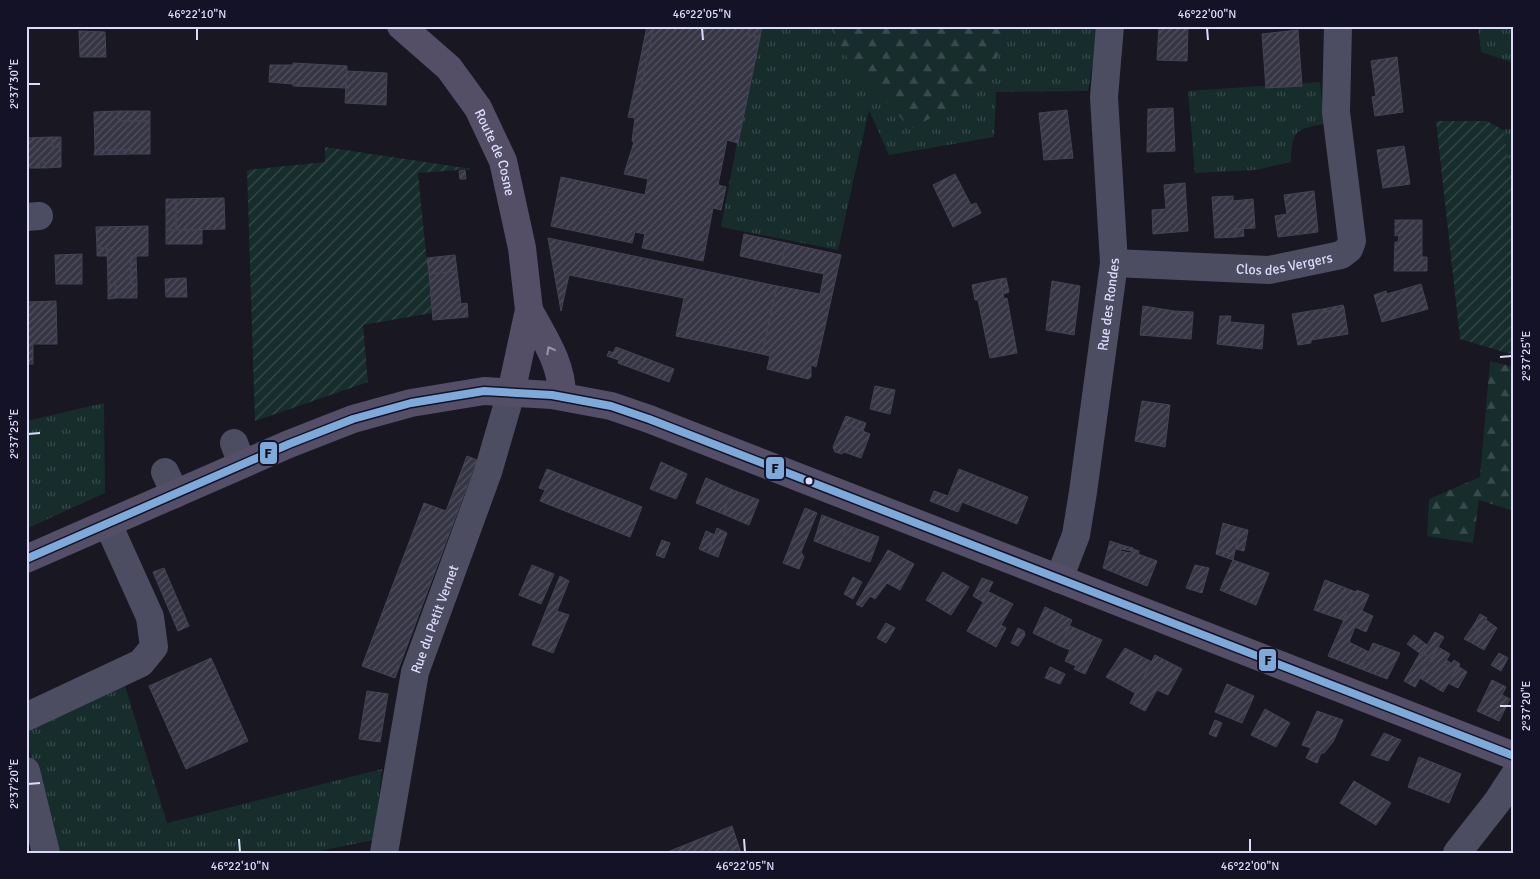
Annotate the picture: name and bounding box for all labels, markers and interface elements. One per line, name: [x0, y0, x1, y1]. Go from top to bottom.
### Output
text: 46°22'10"N: [168, 7, 226, 22]
text: 46°22'05"N: [673, 7, 731, 22]
text: 46°22'00"N: [1178, 7, 1236, 22]
text: 2°37'30"E: [7, 58, 22, 109]
street label: Route de Cosne: [471, 106, 518, 197]
street label: Clos des Vergers: [1236, 249, 1334, 279]
street label: Rue des Rondes: [1094, 258, 1123, 352]
text: 2°37'25"E: [1519, 330, 1534, 381]
one-way arrow: [546, 346, 556, 355]
text: 2°37'25"E: [7, 408, 22, 459]
line badge: F: [259, 441, 278, 465]
text: F: [264, 445, 272, 462]
line badge: F: [765, 456, 785, 480]
text: F: [771, 460, 779, 477]
unlabelled marker: [804, 476, 814, 486]
street label: Rue du Petit Vernet: [407, 562, 462, 676]
line badge: F: [1258, 648, 1277, 672]
text: F: [1264, 652, 1272, 669]
text: 2°37'20"E: [1519, 680, 1534, 731]
text: 2°37'20"E: [7, 758, 22, 809]
text: 46°22'10"N: [211, 859, 269, 874]
text: 46°22'05"N: [716, 859, 774, 874]
text: 46°22'00"N: [1221, 859, 1279, 874]

